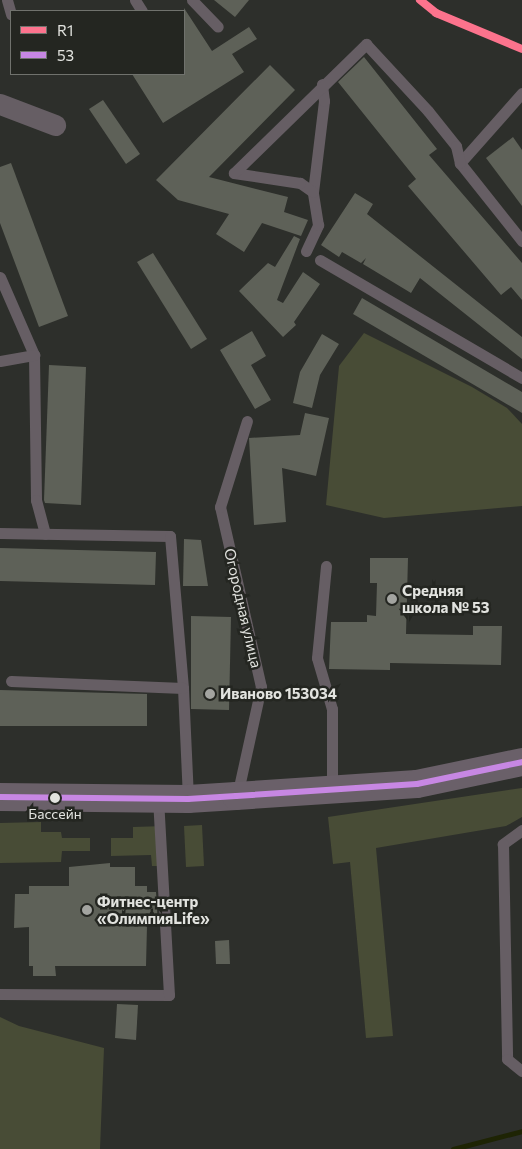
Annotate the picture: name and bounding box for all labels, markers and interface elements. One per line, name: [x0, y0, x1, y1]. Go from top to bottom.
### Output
legend: [10, 10, 185, 75]
text: R1: [57, 21, 73, 39]
text: 53: [57, 46, 74, 64]
street label: Огородная улица: [220, 546, 266, 670]
place label: Средняя школа № 53: [402, 581, 489, 616]
marker: Средняя школа № 53: [386, 593, 398, 605]
place label: Иваново 153034: [220, 685, 337, 703]
marker: Иваново 153034: [204, 688, 216, 700]
marker: Бассейн: [50, 793, 60, 803]
place label: Бассейн: [28, 806, 82, 822]
place label: Фитнес-центр «ОлимпияLife»: [97, 892, 210, 927]
marker: Фитнес-центр «ОлимпияLife»: [81, 904, 93, 916]

